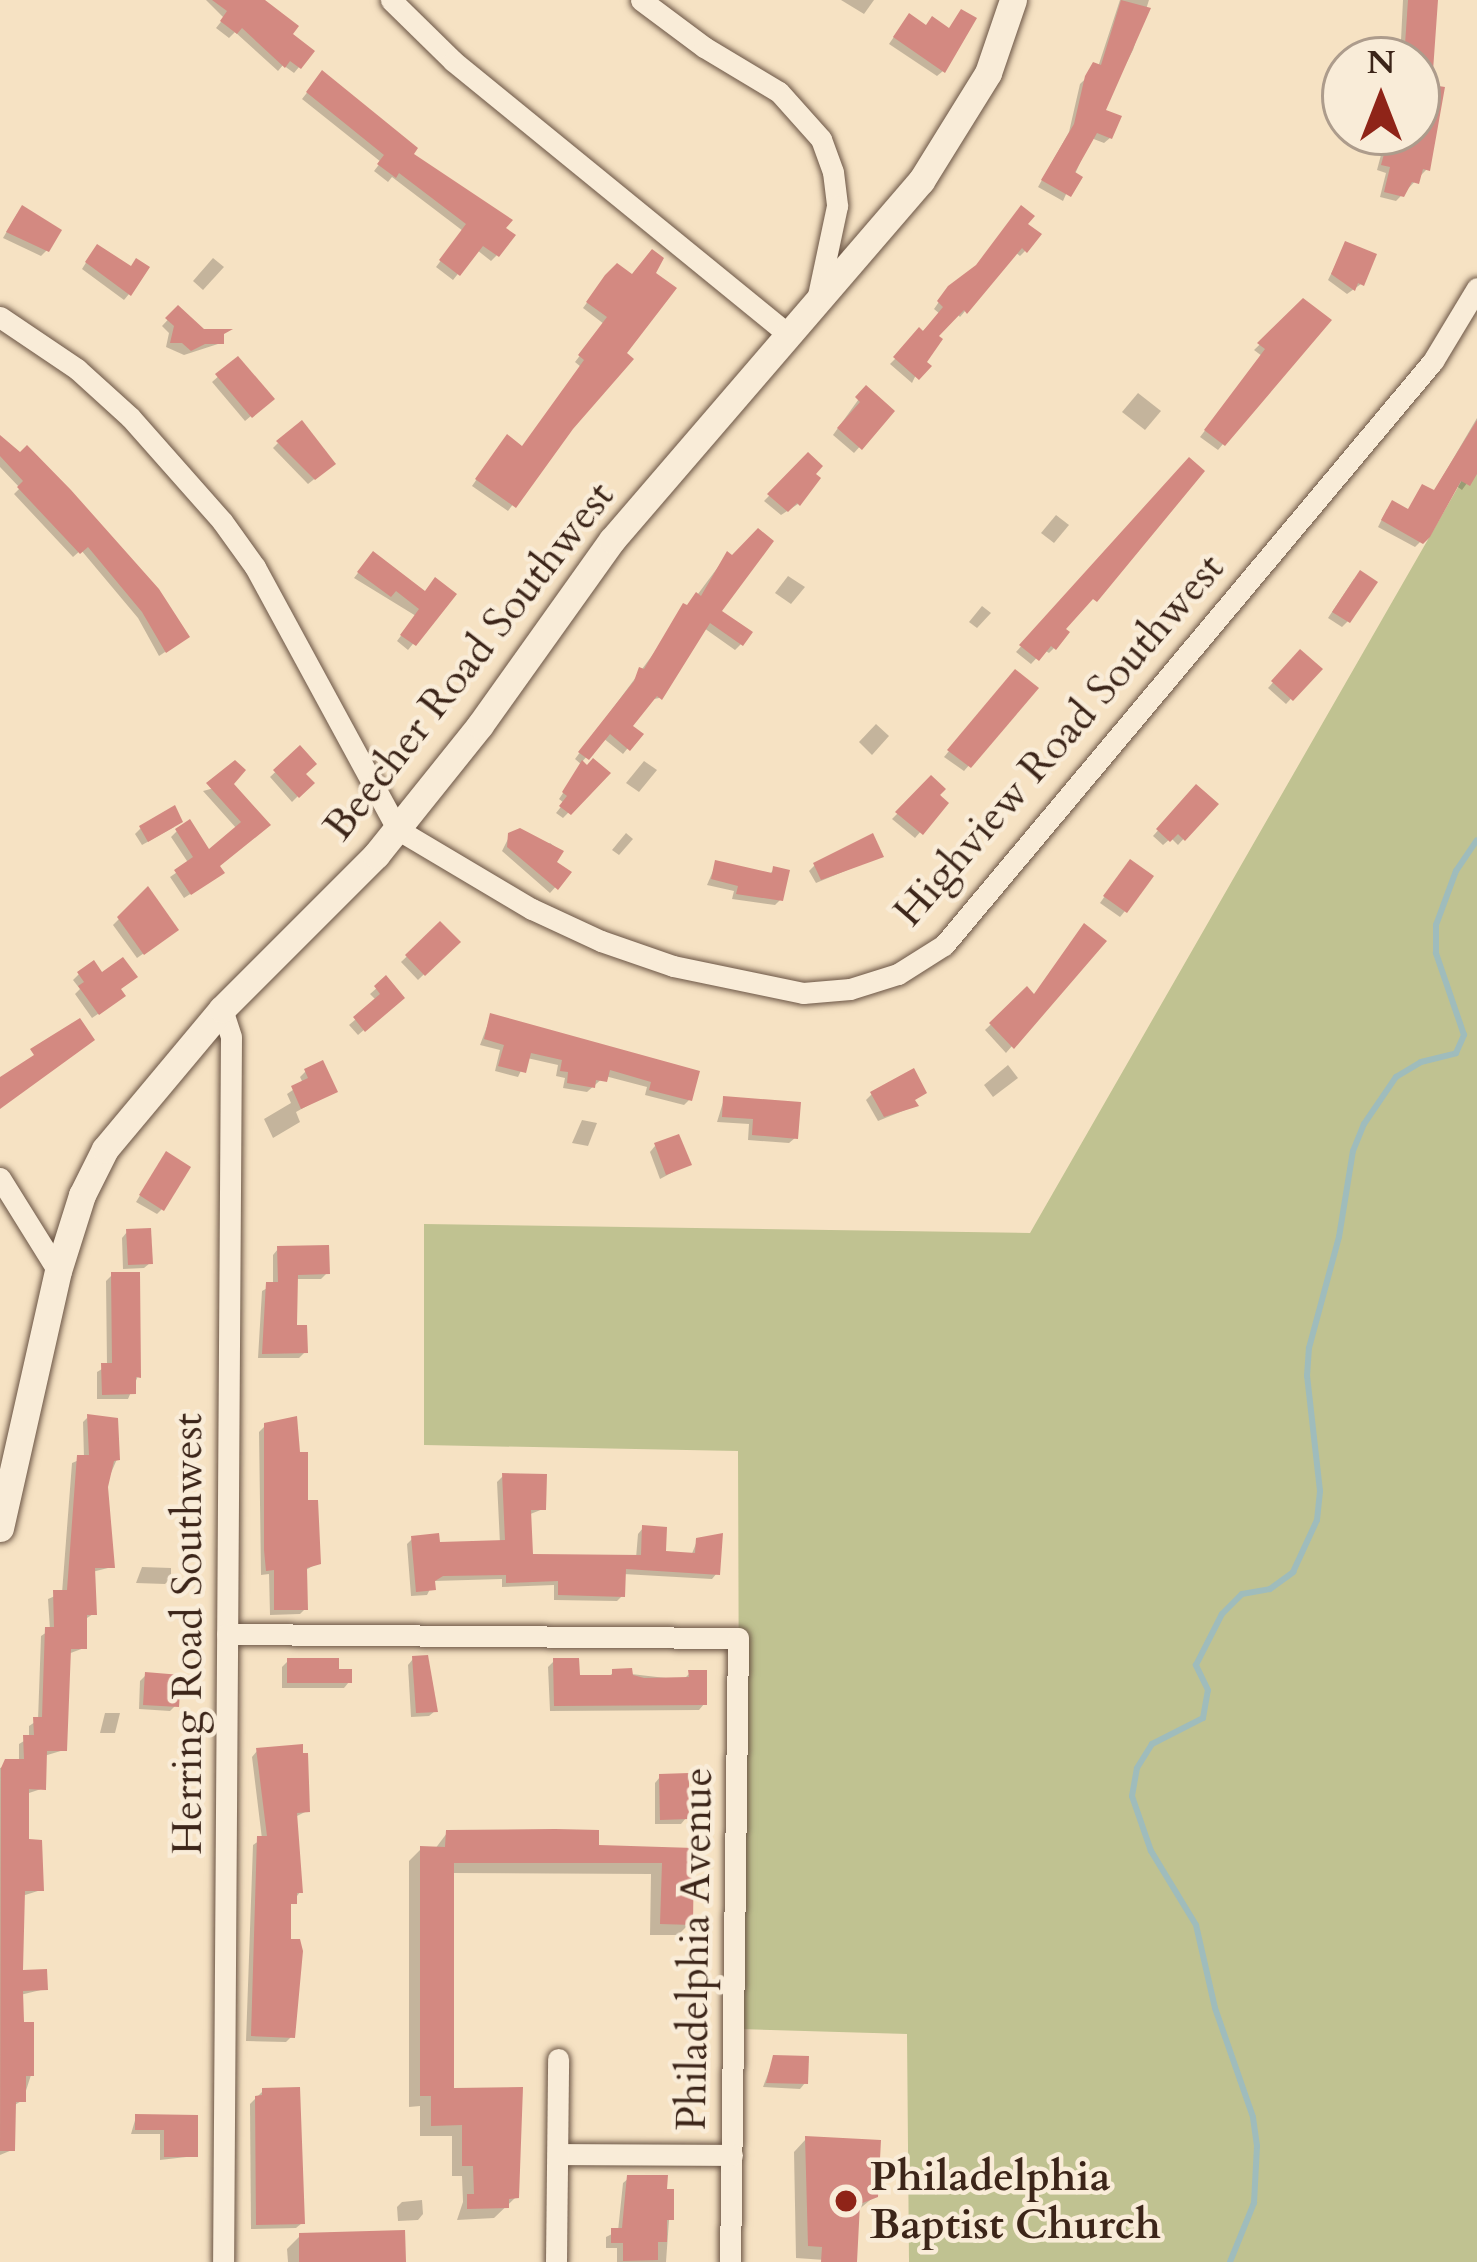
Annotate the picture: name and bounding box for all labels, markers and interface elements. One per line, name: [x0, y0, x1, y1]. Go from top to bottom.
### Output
north arrow: [1321, 36, 1441, 156]
text: N: [1367, 40, 1395, 85]
street label: Beecher Road Southwest: [313, 472, 625, 850]
street label: Highview Road Southwest: [883, 543, 1235, 937]
street label: Herring Road Southwest: [163, 1413, 213, 1855]
street label: Philadelphia Avenue: [667, 1767, 723, 2131]
place label: Philadelphia Baptist Church: [870, 2152, 1161, 2250]
marker: Philadelphia Baptist Church: [833, 2188, 859, 2214]

